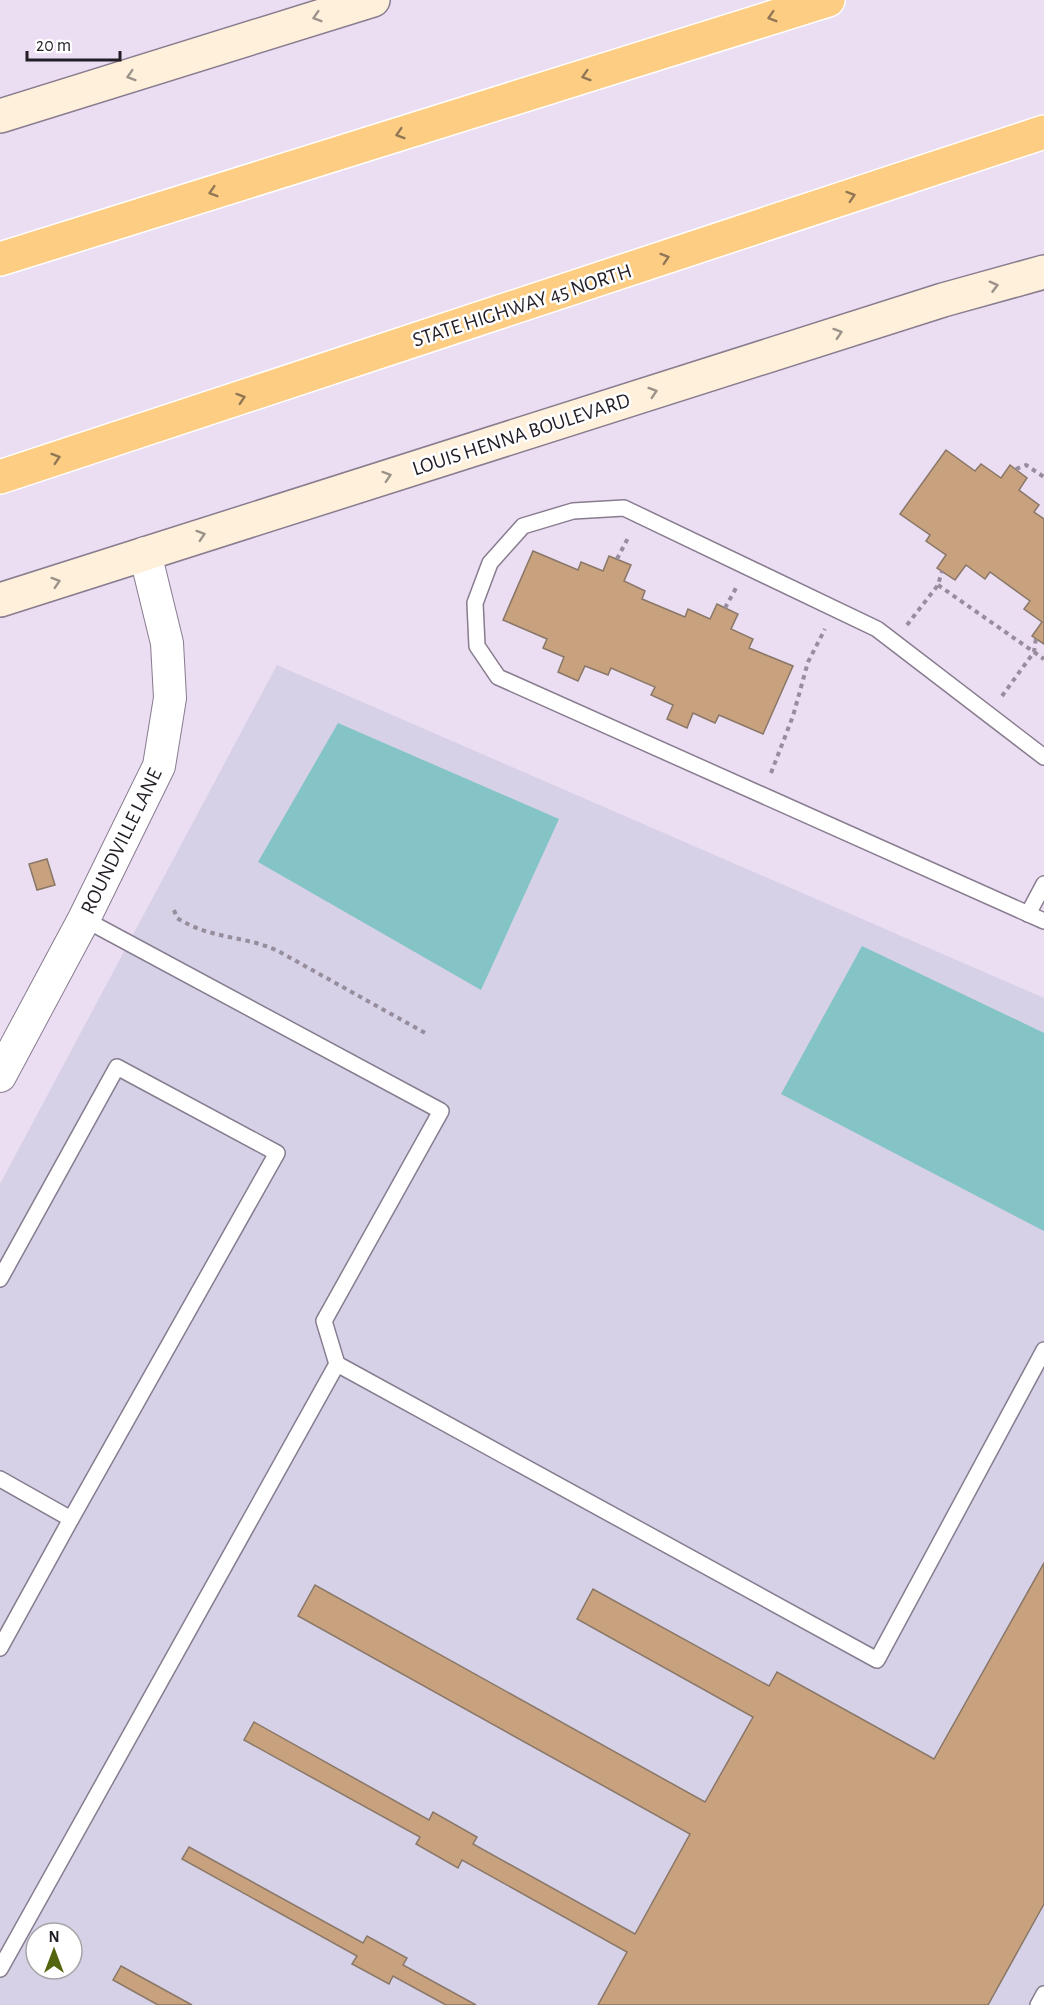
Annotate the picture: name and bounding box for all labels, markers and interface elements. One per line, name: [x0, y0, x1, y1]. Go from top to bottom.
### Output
one-way arrow: [312, 10, 323, 23]
one-way arrow: [767, 10, 778, 23]
scale bar: [27, 24, 120, 62]
text: 20 m: [36, 37, 71, 55]
one-way arrow: [126, 68, 137, 81]
one-way arrow: [581, 68, 592, 81]
one-way arrow: [395, 127, 406, 139]
one-way arrow: [208, 185, 219, 197]
one-way arrow: [845, 191, 856, 204]
one-way arrow: [659, 252, 670, 265]
street label: STATE HIGHWAY 45 NORTH: [410, 260, 634, 351]
one-way arrow: [988, 281, 999, 293]
one-way arrow: [832, 328, 843, 340]
one-way arrow: [647, 387, 658, 399]
street label: LOUIS HENNA BOULEVARD: [410, 389, 633, 480]
one-way arrow: [235, 393, 246, 405]
one-way arrow: [50, 453, 61, 466]
one-way arrow: [381, 471, 392, 484]
one-way arrow: [195, 530, 206, 543]
one-way arrow: [50, 577, 61, 589]
street label: ROUNDVILLE LANE: [77, 765, 166, 917]
north arrow: [24, 1921, 84, 1981]
text: N: [48, 1929, 60, 1945]

